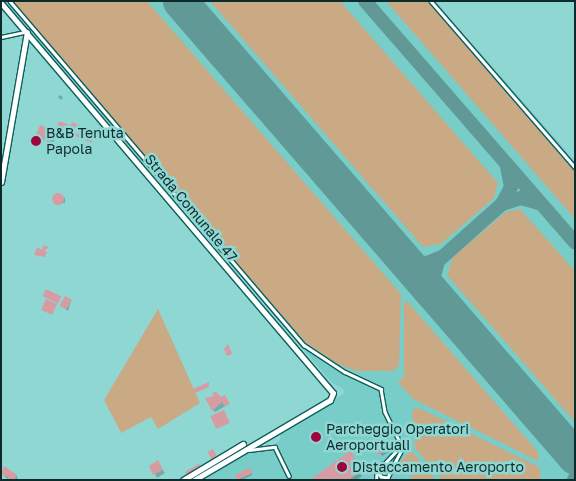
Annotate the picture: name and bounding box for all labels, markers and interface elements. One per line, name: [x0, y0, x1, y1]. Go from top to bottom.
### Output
place label: B&B Tenuta Papola: [46, 125, 124, 158]
marker: B&B Tenuta Papola: [30, 135, 42, 147]
street label: Strada Comunale 47: [141, 151, 241, 265]
place label: Parcheggio Operatori Aeroportuali: [326, 421, 469, 454]
marker: Parcheggio Operatori Aeroportuali: [310, 431, 322, 443]
place label: Distaccamento Aeroporto: [352, 459, 524, 475]
marker: Distaccamento Aeroporto: [336, 461, 348, 473]

